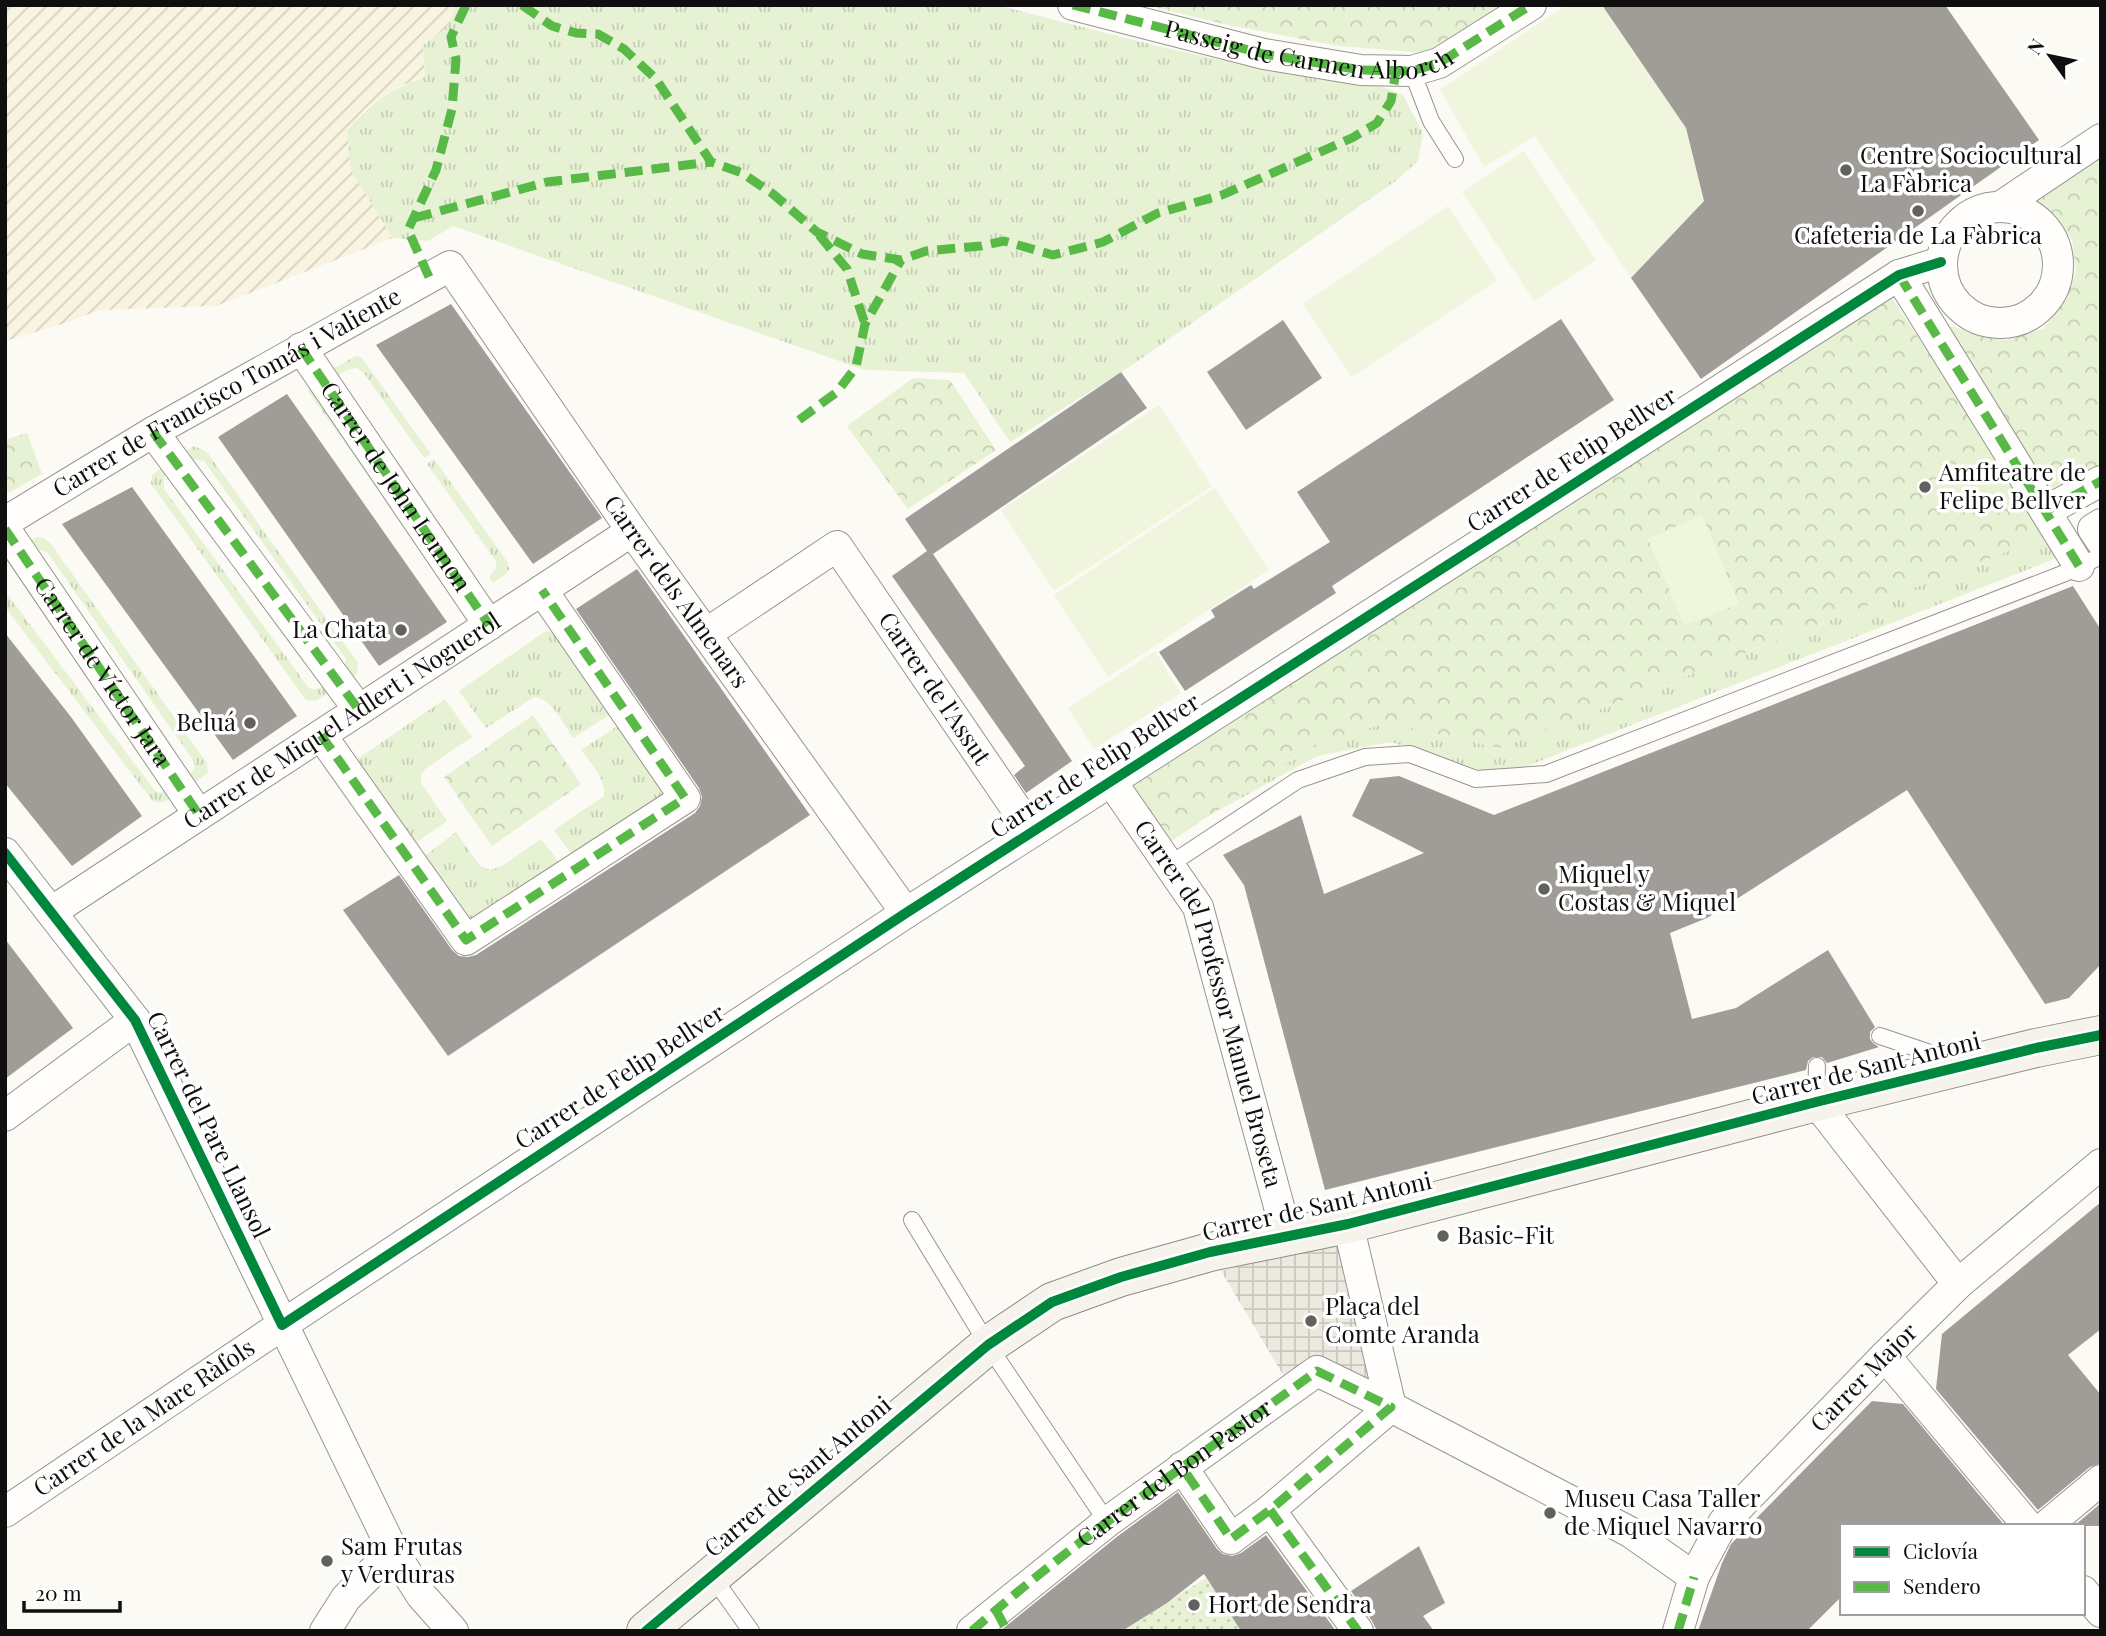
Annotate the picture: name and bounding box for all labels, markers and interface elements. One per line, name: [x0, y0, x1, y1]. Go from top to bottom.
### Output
street label: Passeig de Carmen Alborch: [1162, 11, 1459, 85]
north arrow: [2015, 21, 2085, 91]
text: N: [2020, 33, 2050, 59]
place label: Centre Sociocultural La Fàbrica: [1860, 138, 2082, 198]
marker: Centre Sociocultural La Fàbrica: [1838, 162, 1854, 178]
marker: Cafeteria de La Fàbrica: [1910, 203, 1926, 219]
place label: Cafeteria de La Fàbrica: [1794, 218, 2042, 250]
street label: Carrer de Francisco Tomás i Valiente: [46, 279, 406, 503]
street label: Carrer de John Lennon: [314, 375, 480, 597]
street label: Carrer de Felip Bellver: [1460, 378, 1682, 538]
place label: Amfiteatre de Felipe Bellver: [1938, 455, 2086, 515]
marker: Amfiteatre de Felipe Bellver: [1917, 479, 1933, 495]
street label: Carrer dels Almenars: [598, 488, 757, 693]
street label: Carrer de Víctor Jara: [28, 570, 179, 772]
street label: Carrer de Miquel Adlert i Noguerol: [176, 604, 506, 835]
street label: Carrer de l'Assut: [872, 605, 1000, 771]
place label: La Chata: [292, 612, 387, 644]
marker: La Chata: [393, 622, 409, 638]
street label: Carrer de Felip Bellver: [983, 684, 1205, 844]
place label: Beluá: [176, 705, 236, 737]
marker: Beluá: [242, 715, 258, 731]
street label: Carrer del Professor Manuel Broseta: [1128, 813, 1291, 1191]
place label: Miquel y Costas & Miquel: [1558, 857, 1736, 917]
marker: Miquel y Costas & Miquel: [1536, 881, 1552, 897]
street label: Carrer de Felip Bellver: [508, 995, 730, 1155]
street label: Carrer del Pare Llansol: [141, 1005, 279, 1243]
street label: Carrer de Sant Antoni: [1748, 1023, 1983, 1111]
street label: Carrer de Sant Antoni: [1199, 1163, 1434, 1247]
place label: Basic-Fit: [1457, 1218, 1555, 1250]
marker: Basic-Fit: [1435, 1228, 1451, 1244]
place label: Plaça del Comte Aranda: [1325, 1289, 1480, 1349]
marker: Plaça del Comte Aranda: [1303, 1313, 1319, 1329]
street label: Carrer Major: [1802, 1315, 1924, 1438]
street label: Carrer de la Mare Ràfols: [26, 1330, 260, 1502]
street label: Carrer de Sant Antoni: [697, 1388, 897, 1563]
street label: Carrer del Bon Pastor: [1069, 1390, 1278, 1553]
place label: Museu Casa Taller de Miquel Navarro: [1564, 1481, 1762, 1541]
marker: Museu Casa Taller de Miquel Navarro: [1542, 1505, 1558, 1521]
legend: [1840, 1524, 2085, 1615]
place label: Sam Frutas y Verduras: [340, 1529, 463, 1589]
text: Ciclovía: [1903, 1536, 1978, 1564]
marker: Sam Frutas y Verduras: [319, 1553, 335, 1569]
scale bar: [24, 1570, 121, 1614]
text: Sendero: [1903, 1571, 1981, 1599]
text: 20 m: [35, 1578, 82, 1606]
place label: Hort de Sendra: [1208, 1587, 1372, 1619]
marker: Hort de Sendra: [1186, 1597, 1202, 1613]

